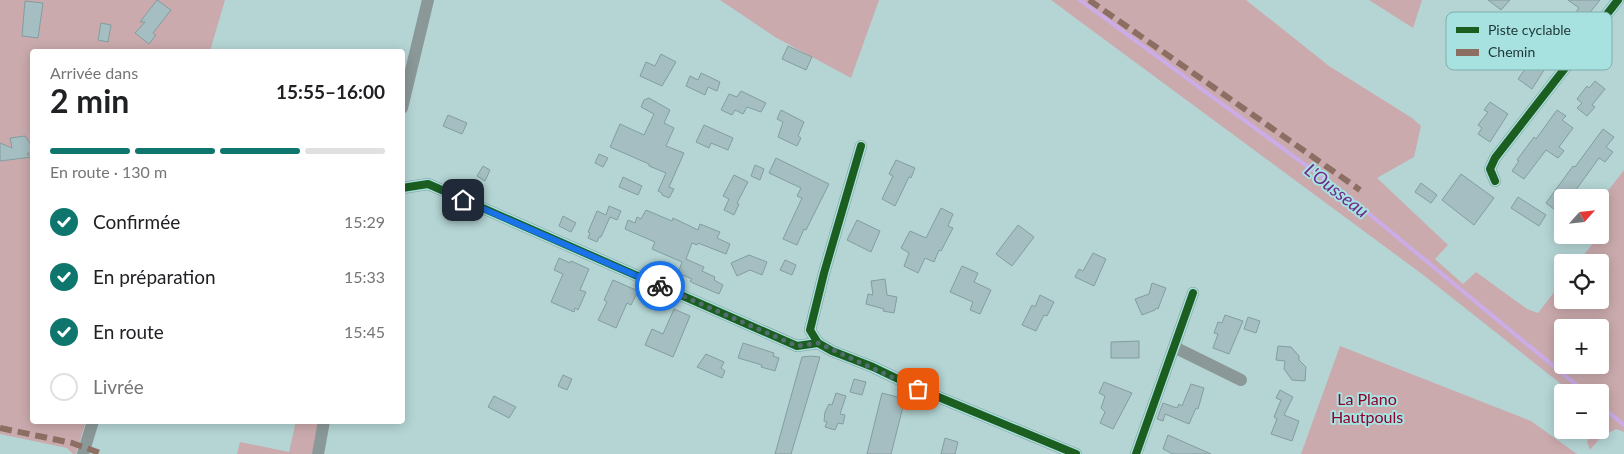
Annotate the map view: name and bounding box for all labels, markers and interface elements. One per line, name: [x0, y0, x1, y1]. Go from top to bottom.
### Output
legend: [1446, 12, 1612, 70]
text: Piste cyclable: [1488, 21, 1571, 38]
text: Chemin: [1488, 43, 1535, 60]
text: Arrivée dans: [50, 63, 138, 82]
text: 15:55–16:00: [276, 80, 385, 103]
text: 2 min: [50, 81, 129, 120]
water label: L'Ousseau: [1301, 158, 1373, 222]
text: En route · 130 m: [50, 162, 167, 181]
pin: [442, 179, 484, 221]
icon: home: [449, 186, 477, 214]
north arrow: [1554, 189, 1609, 244]
map controls: [1554, 189, 1609, 439]
icon: check: [50, 208, 78, 236]
text: Confirmée: [93, 210, 180, 233]
text: 15:29: [344, 212, 385, 231]
button: locate: [1554, 254, 1609, 309]
courier: [635, 261, 685, 311]
icon: check: [50, 263, 78, 291]
text: En préparation: [93, 265, 216, 288]
text: 15:33: [344, 267, 385, 286]
icon: bike: [646, 272, 674, 300]
icon: check: [50, 318, 78, 346]
button: +: [1554, 319, 1609, 374]
text: En route: [93, 320, 164, 343]
text: 15:45: [344, 322, 385, 341]
pin: [897, 368, 939, 410]
text: Livrée: [93, 375, 144, 398]
icon: bag: [904, 375, 932, 403]
button: −: [1554, 384, 1609, 439]
park label: La Plano Hautpouls: [1331, 389, 1403, 426]

